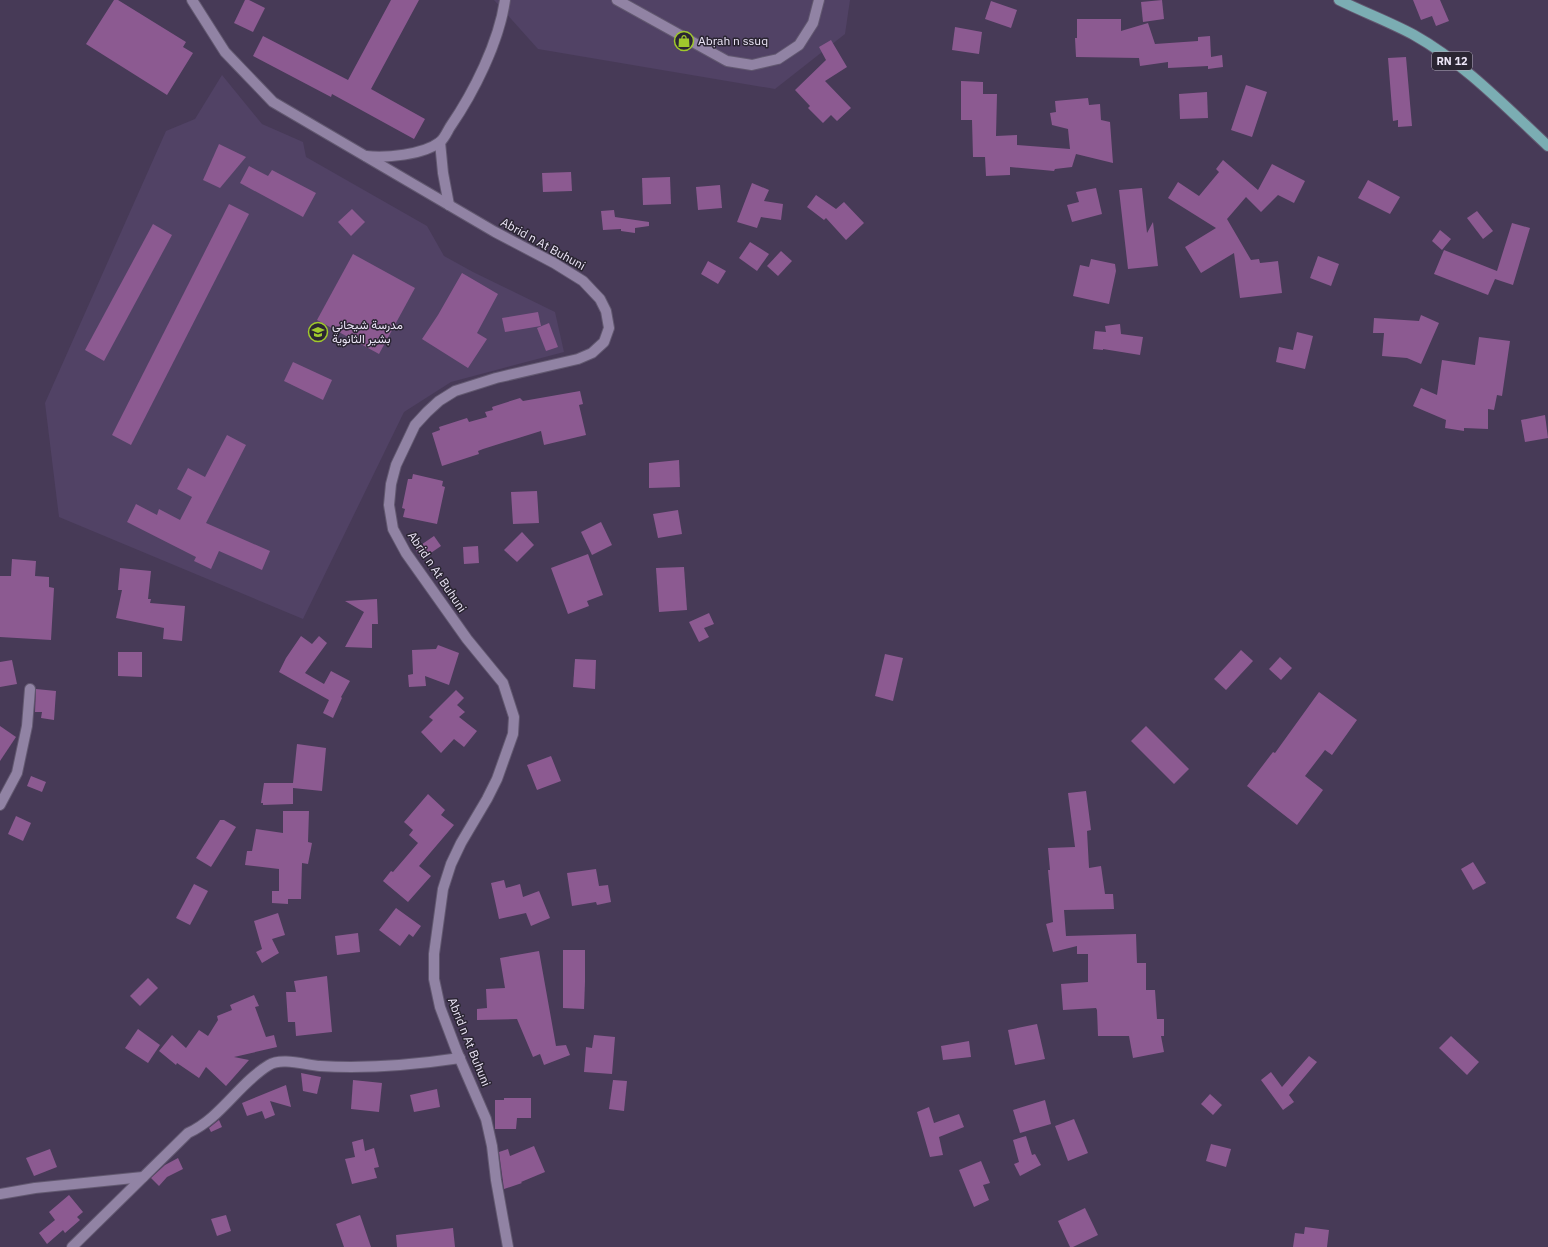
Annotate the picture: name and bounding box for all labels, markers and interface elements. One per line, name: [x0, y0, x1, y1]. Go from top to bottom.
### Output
shop icon: Abṛah n ssuq: [673, 30, 695, 52]
place label: Abṛah n ssuq: [698, 33, 768, 48]
road number: RN 12: [1432, 52, 1472, 70]
street label: Abrid n At Buhuni: [498, 214, 588, 273]
place label: مدرسة شيحاني بشير الثانوية: [332, 317, 403, 347]
school or university icon: مدرسة شيحاني بشير الثانوية: [307, 321, 329, 343]
street label: Abrid n At Buhuni: [405, 528, 470, 615]
street label: Abrid n At Buhuni: [445, 995, 494, 1088]

